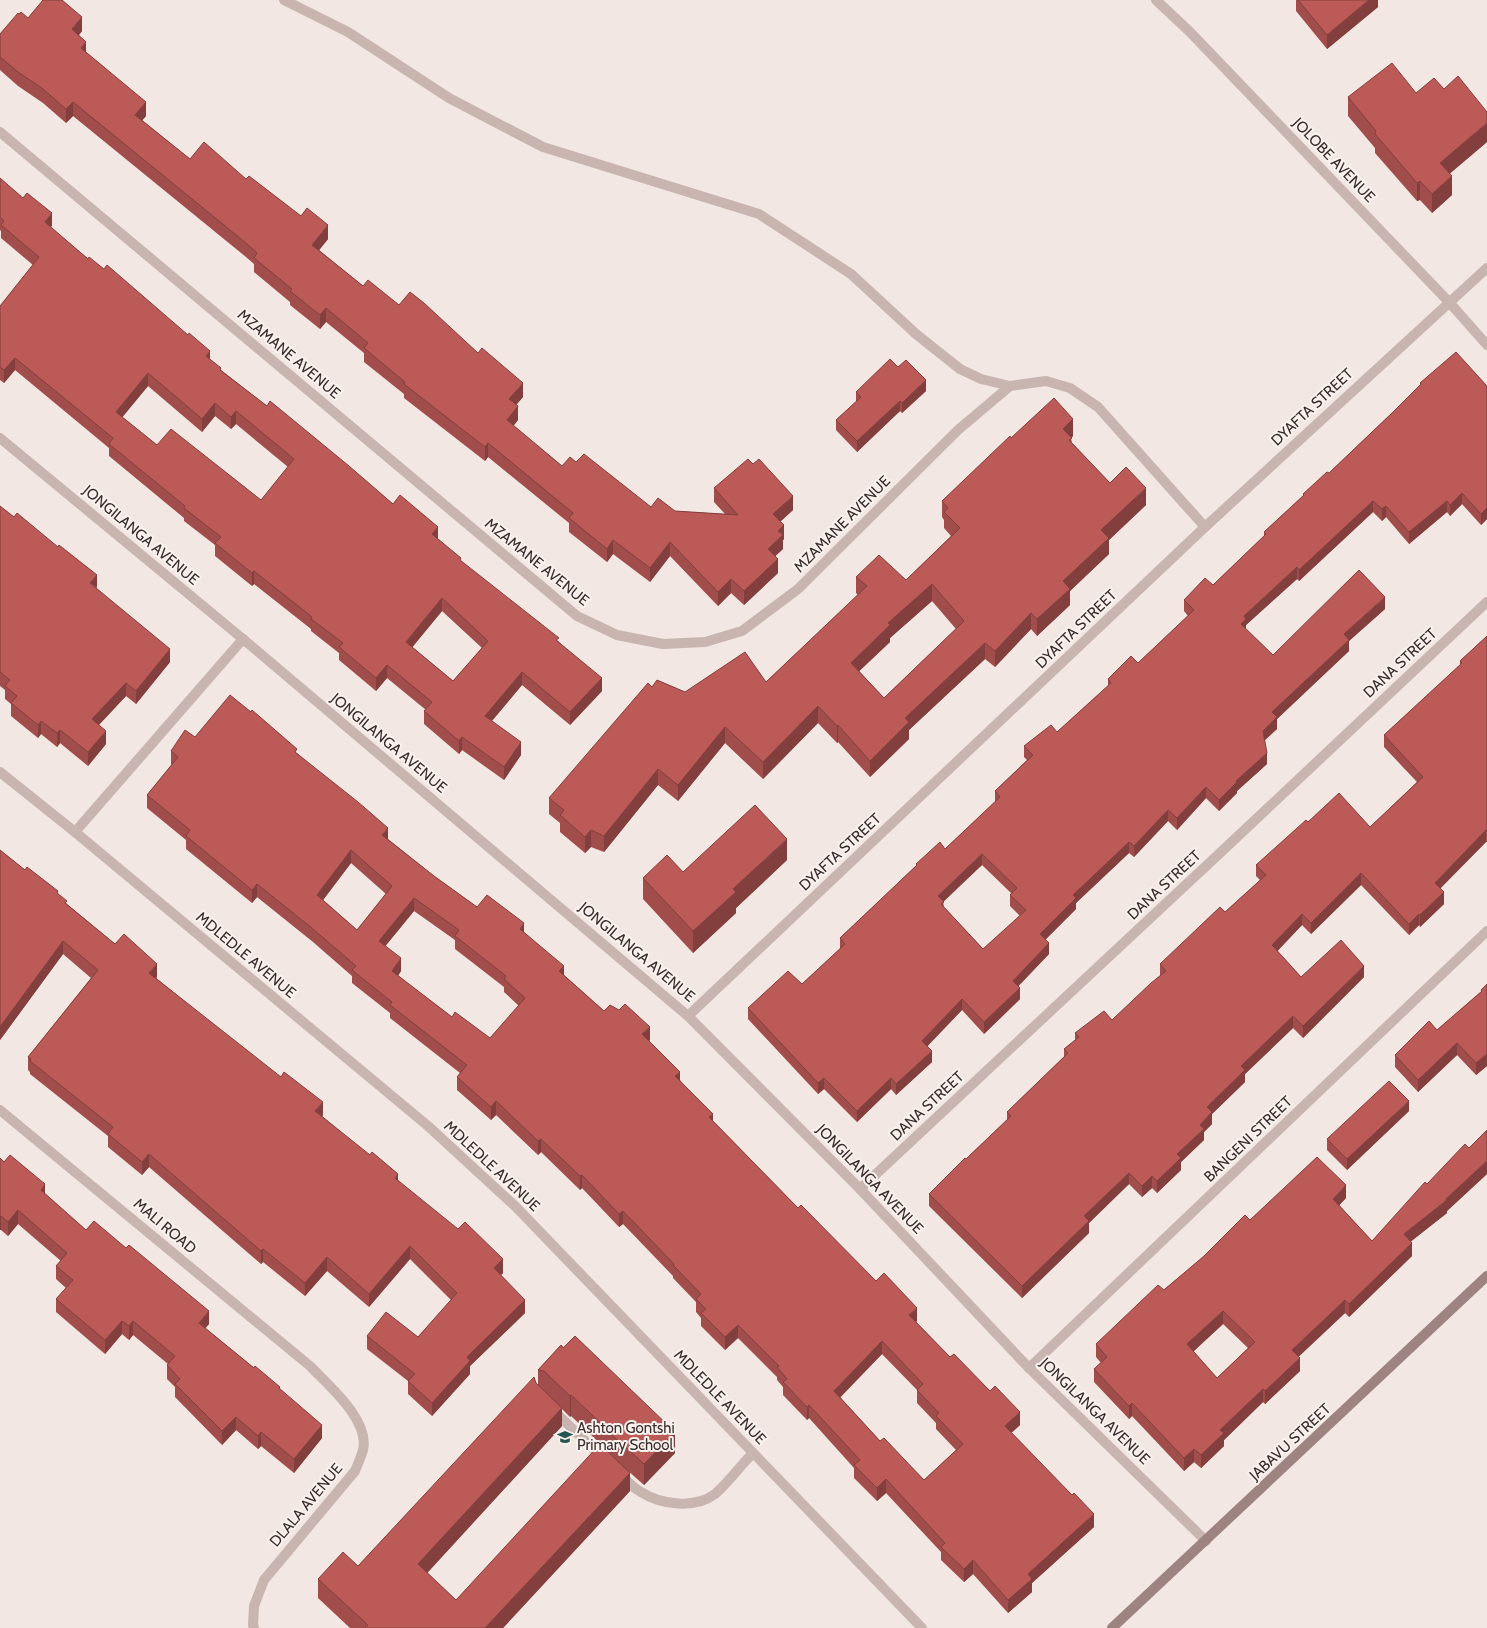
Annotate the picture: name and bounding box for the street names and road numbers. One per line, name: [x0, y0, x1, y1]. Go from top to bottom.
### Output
street label: JOLOBE AVENUE: [1288, 113, 1379, 206]
street label: MZAMANE AVENUE: [234, 306, 344, 402]
street label: DYAFTA STREET: [1267, 364, 1357, 450]
street label: MZAMANE AVENUE: [790, 472, 894, 576]
street label: JONGILANGA AVENUE: [79, 481, 203, 589]
street label: MZAMANE AVENUE: [481, 514, 593, 610]
street label: DYAFTA STREET: [1032, 586, 1120, 672]
street label: DANA STREET: [1360, 625, 1440, 701]
street label: JONGILANGA AVENUE: [327, 689, 451, 797]
street label: DYAFTA STREET: [795, 809, 885, 895]
street label: DANA STREET: [1124, 847, 1204, 923]
street label: JONGILANGA AVENUE: [575, 898, 699, 1006]
street label: MDLEDLE AVENUE: [192, 908, 300, 1002]
street label: DANA STREET: [887, 1068, 967, 1144]
street label: BANGENI STREET: [1200, 1092, 1296, 1186]
street label: MDLEDLE AVENUE: [440, 1117, 544, 1215]
street label: JONGILANGA AVENUE: [812, 1120, 927, 1238]
street label: MALI ROAD: [130, 1194, 200, 1258]
street label: MDLEDLE AVENUE: [670, 1346, 770, 1448]
street label: JONGILANGA AVENUE: [1036, 1353, 1154, 1468]
street label: JABAVU STREET: [1245, 1400, 1334, 1485]
street label: DLALA AVENUE: [266, 1460, 346, 1550]

